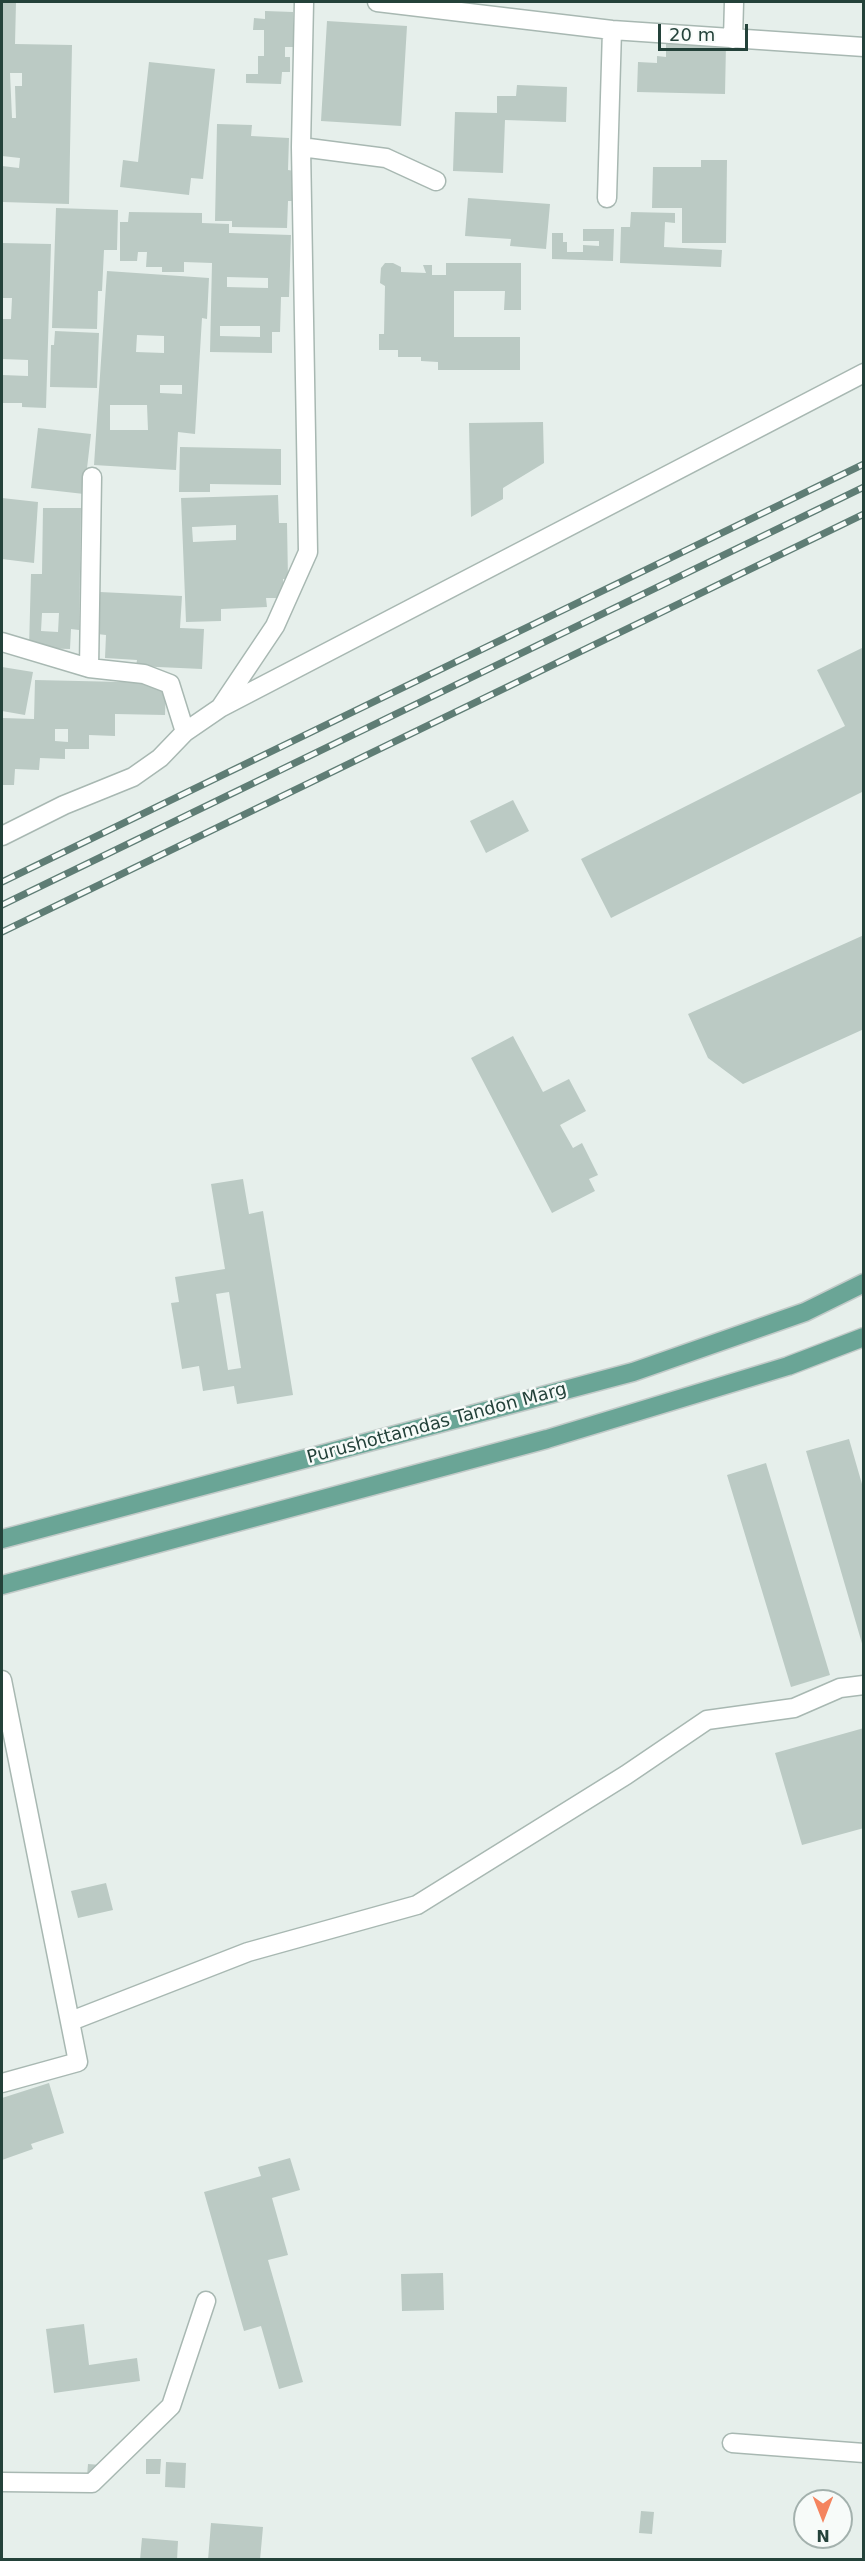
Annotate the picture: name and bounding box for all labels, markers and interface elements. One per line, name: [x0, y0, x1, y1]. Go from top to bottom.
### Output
scale bar: [661, 12, 751, 50]
text: 20 m: [669, 24, 715, 45]
street label: Purushottamdas Tandon Marg: [305, 1379, 569, 1469]
north arrow: [793, 2489, 853, 2549]
text: N: [816, 2526, 830, 2545]

